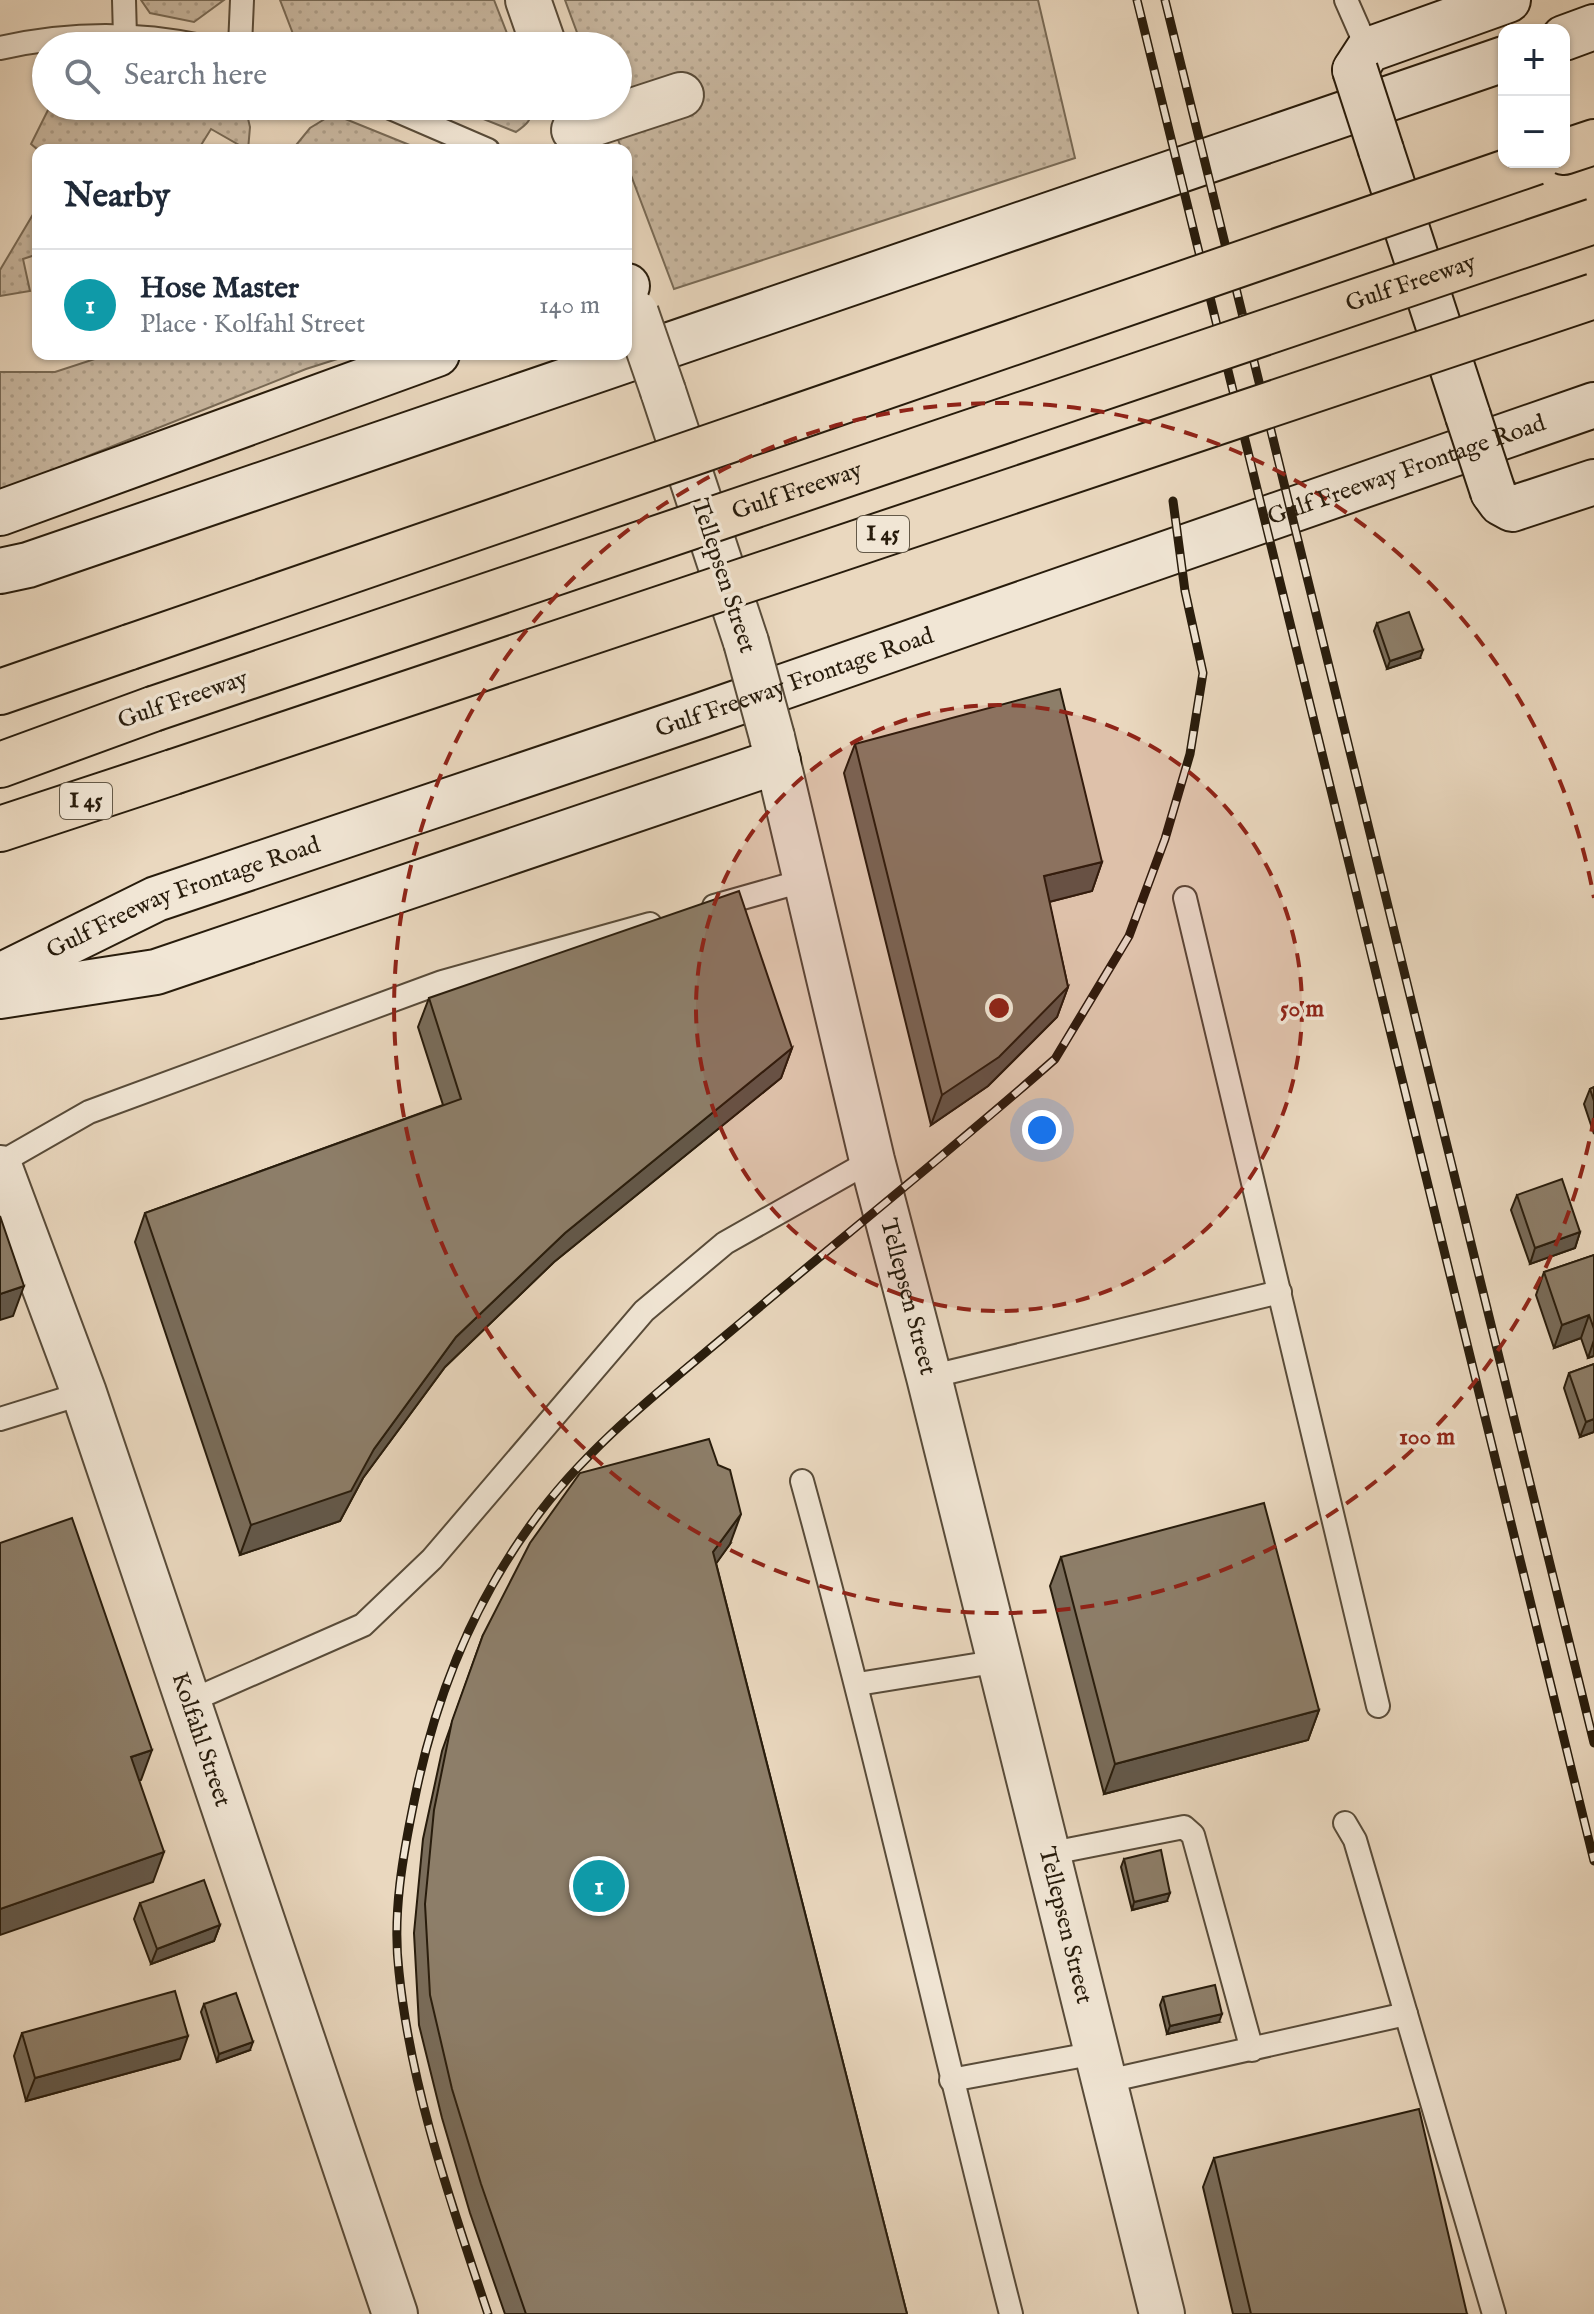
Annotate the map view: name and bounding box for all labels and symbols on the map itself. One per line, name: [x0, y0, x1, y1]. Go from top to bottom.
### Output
street label: Gulf Freeway: [1342, 247, 1480, 319]
street label: Gulf Freeway Frontage Road: [1263, 407, 1550, 533]
street label: Gulf Freeway: [728, 454, 866, 527]
street label: Tellepsen Street: [683, 495, 763, 657]
road number: I 45: [857, 516, 909, 552]
street label: Gulf Freeway Frontage Road: [651, 620, 938, 745]
street label: Gulf Freeway: [114, 663, 252, 737]
road number: I 45: [60, 783, 112, 819]
street label: Gulf Freeway Frontage Road: [41, 829, 324, 966]
centre of rings: [985, 994, 1013, 1022]
text: 50 m: [1280, 994, 1325, 1025]
your location: [1022, 1110, 1062, 1150]
street label: Tellepsen Street: [873, 1215, 943, 1378]
text: 100 m: [1399, 1422, 1456, 1453]
street label: Kolfahl Street: [164, 1668, 238, 1811]
street label: Tellepsen Street: [1031, 1844, 1100, 2007]
pin: 1: [573, 1856, 625, 1916]

